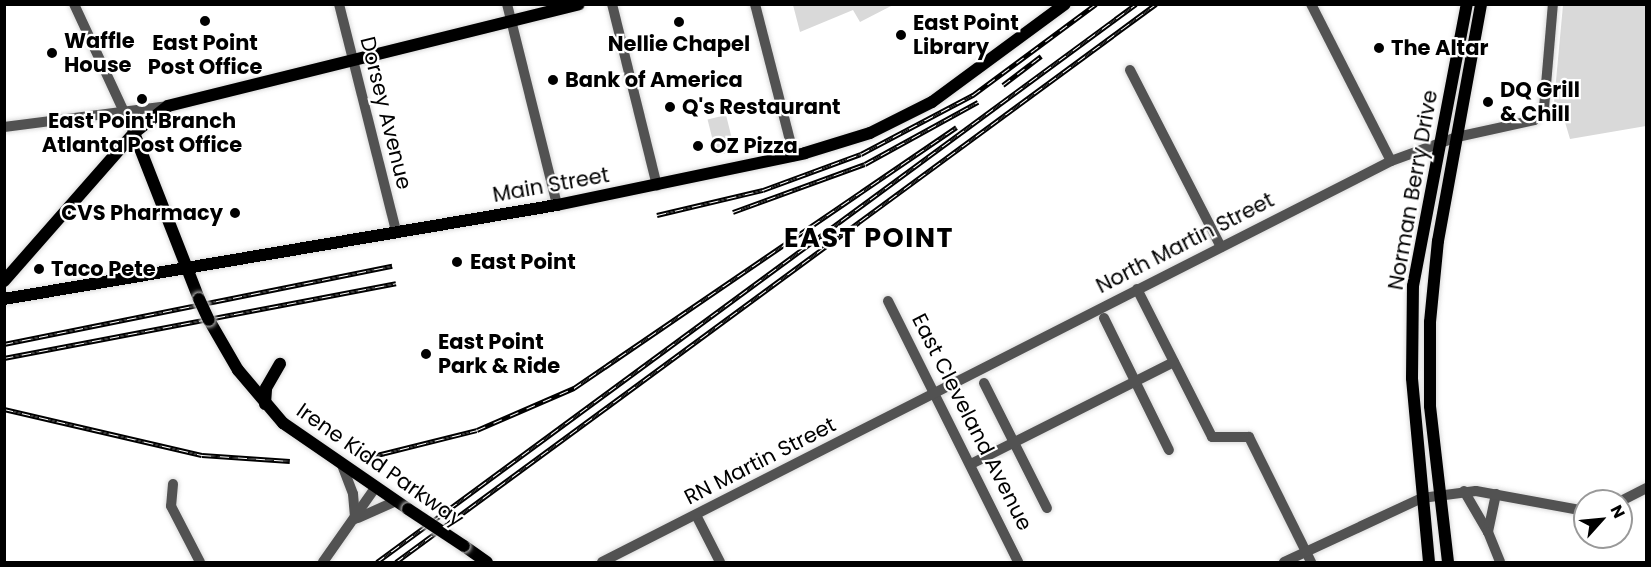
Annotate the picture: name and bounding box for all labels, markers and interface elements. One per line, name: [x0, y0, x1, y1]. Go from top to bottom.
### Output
place label: East Point Library: [913, 10, 1019, 60]
marker: East Point Post Office: [198, 14, 212, 28]
marker: Nellie Chapel: [672, 15, 686, 29]
place label: Waffle House: [64, 28, 135, 78]
marker: East Point Library: [894, 28, 908, 42]
place label: East Point Post Office: [148, 30, 262, 80]
place label: Nellie Chapel: [608, 31, 750, 57]
street label: Dorsey Avenue: [355, 34, 417, 192]
place label: The Altar: [1391, 35, 1488, 61]
marker: The Altar: [1372, 41, 1386, 55]
marker: Waffle House: [45, 46, 59, 60]
place label: Bank of America: [565, 67, 743, 93]
marker: Bank of America: [546, 73, 560, 87]
place label: DQ Grill & Chill: [1500, 77, 1580, 127]
street label: Norman Berry Drive: [1383, 88, 1443, 292]
marker: East Point Branch Atlanta Post Office: [135, 92, 149, 106]
place label: Q's Restaurant: [682, 94, 841, 120]
marker: DQ Grill & Chill: [1481, 95, 1495, 109]
marker: Q's Restaurant: [663, 100, 677, 114]
place label: East Point Branch Atlanta Post Office: [42, 108, 242, 158]
place label: OZ Pizza: [710, 133, 798, 159]
marker: OZ Pizza: [691, 139, 705, 153]
street label: Main Street: [491, 162, 611, 208]
street label: North Martin Street: [1092, 187, 1278, 299]
place label: CVS Pharmacy: [61, 200, 223, 226]
marker: CVS Pharmacy: [228, 206, 242, 220]
district label: EAST POINT: [784, 222, 954, 254]
place label: East Point: [470, 249, 576, 275]
marker: East Point: [448, 253, 466, 271]
place label: Taco Pete: [51, 256, 156, 282]
marker: Taco Pete: [32, 262, 46, 276]
street label: East Cleveland Avenue: [906, 309, 1038, 535]
place label: East Point Park & Ride: [438, 329, 560, 379]
marker: East Point Park & Ride: [419, 347, 433, 361]
street label: Irene Kidd Parkway: [292, 398, 468, 532]
street label: RN Martin Street: [680, 412, 840, 510]
north arrow: [1573, 489, 1633, 549]
text: N: [1605, 501, 1631, 522]

